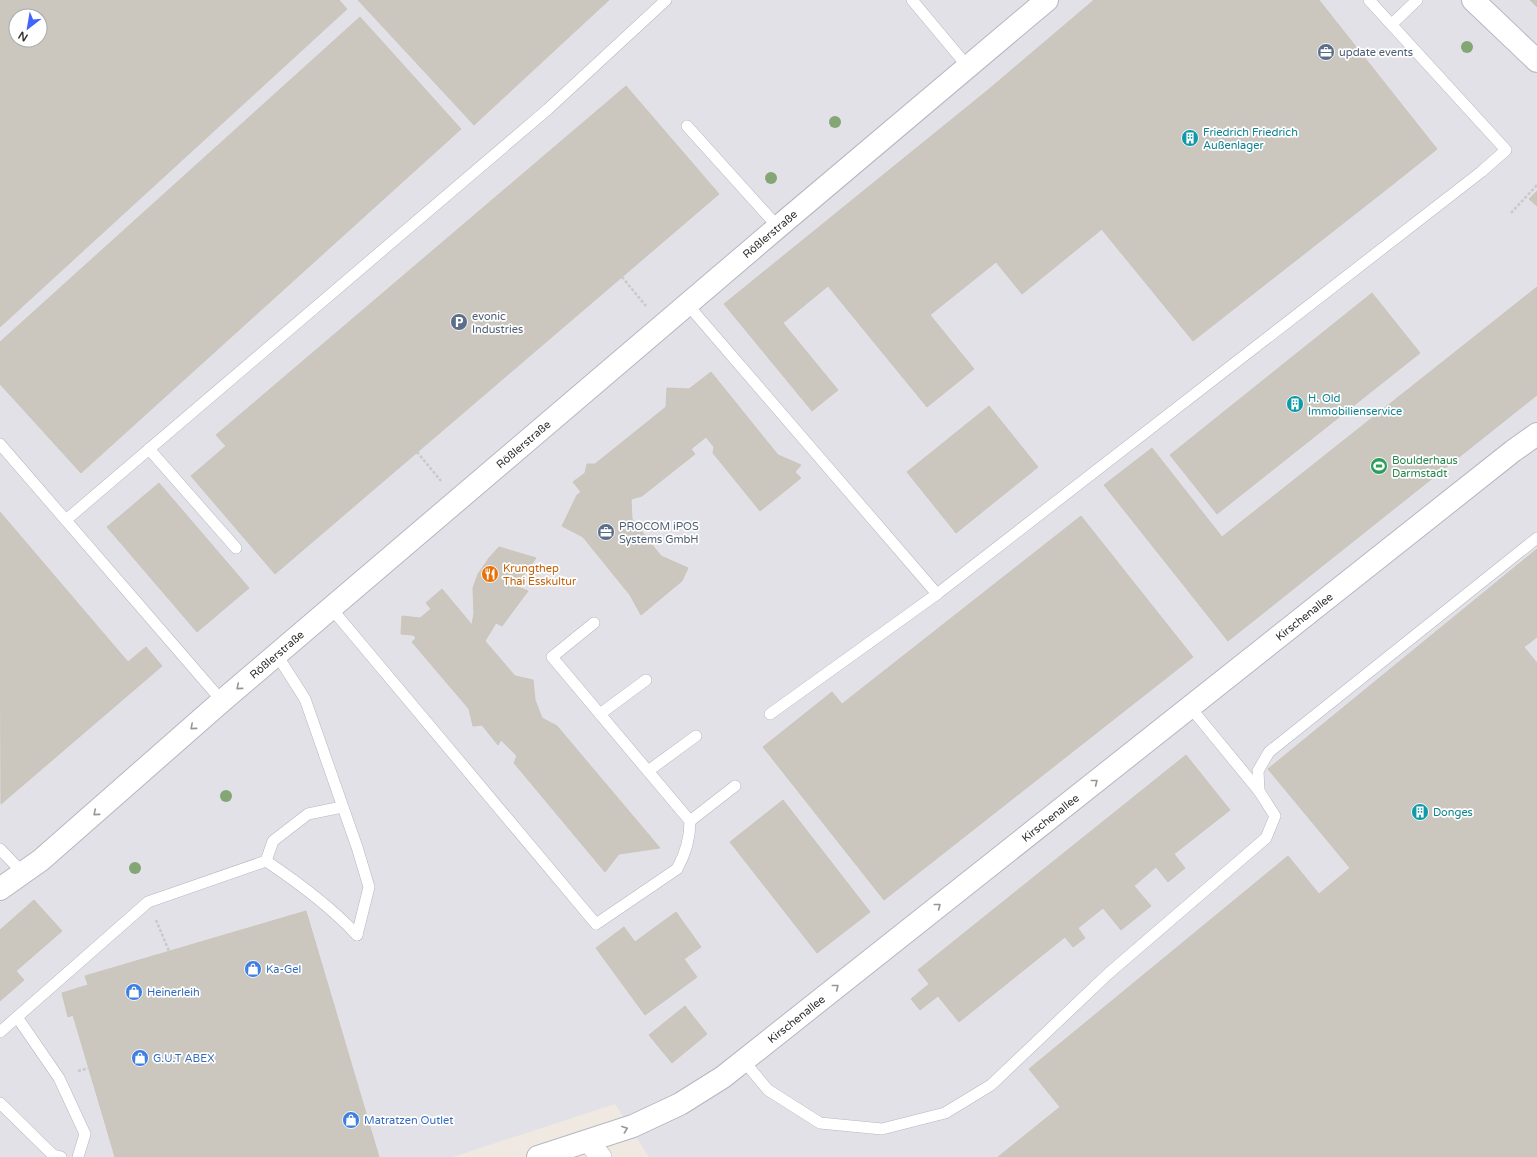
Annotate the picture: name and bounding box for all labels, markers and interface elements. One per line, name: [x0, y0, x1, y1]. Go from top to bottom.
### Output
north arrow: [8, 8, 48, 48]
text: N: [16, 28, 30, 44]
office icon: update events: [1316, 42, 1336, 62]
place label: update events: [1339, 46, 1413, 59]
place label: Friedrich Friedrich Außenlager: [1203, 126, 1298, 152]
building icon: Friedrich Friedrich Außenlager: [1180, 128, 1200, 148]
street label: Rößlerstraße: [740, 208, 800, 261]
place label: evonic Industries: [472, 310, 523, 336]
parking icon: evonic Industries: [449, 312, 469, 332]
place label: H. Old Immobilienservice: [1308, 392, 1402, 418]
building icon: H. Old Immobilienservice: [1285, 394, 1305, 414]
street label: Rößlerstraße: [494, 418, 553, 471]
place label: Boulderhaus Darmstadt: [1392, 454, 1458, 480]
sports icon: Boulderhaus Darmstadt: [1369, 456, 1389, 476]
place label: PROCOM iPOS Systems GmbH: [619, 520, 699, 546]
office icon: PROCOM iPOS Systems GmbH: [596, 522, 616, 542]
place label: Krungthep Thai Esskultur: [503, 562, 577, 588]
restaurant icon: Krungthep Thai Esskultur: [480, 564, 500, 584]
street label: Kirschenallee: [1273, 590, 1336, 644]
street label: Rößlerstraße: [247, 628, 307, 682]
one-way arrow: [236, 682, 244, 690]
one-way arrow: [190, 722, 198, 729]
one-way arrow: [1091, 780, 1098, 787]
street label: Kirschenallee: [1019, 792, 1082, 845]
building icon: Donges: [1410, 802, 1430, 822]
place label: Donges: [1433, 806, 1473, 819]
one-way arrow: [93, 808, 100, 815]
one-way arrow: [934, 904, 941, 911]
shop icon: Ka-Gel: [243, 959, 263, 979]
place label: Ka-Gel: [266, 963, 301, 976]
shop icon: Heinerleih: [124, 982, 144, 1002]
one-way arrow: [832, 984, 839, 991]
place label: Heinerleih: [147, 986, 200, 999]
street label: Kirschenallee: [765, 993, 828, 1046]
shop icon: G.U.T ABEX: [130, 1048, 150, 1068]
place label: G.U.T ABEX: [153, 1052, 215, 1065]
shop icon: Matratzen Outlet: [341, 1110, 361, 1130]
place label: Matratzen Outlet: [364, 1114, 454, 1127]
one-way arrow: [622, 1125, 629, 1133]

